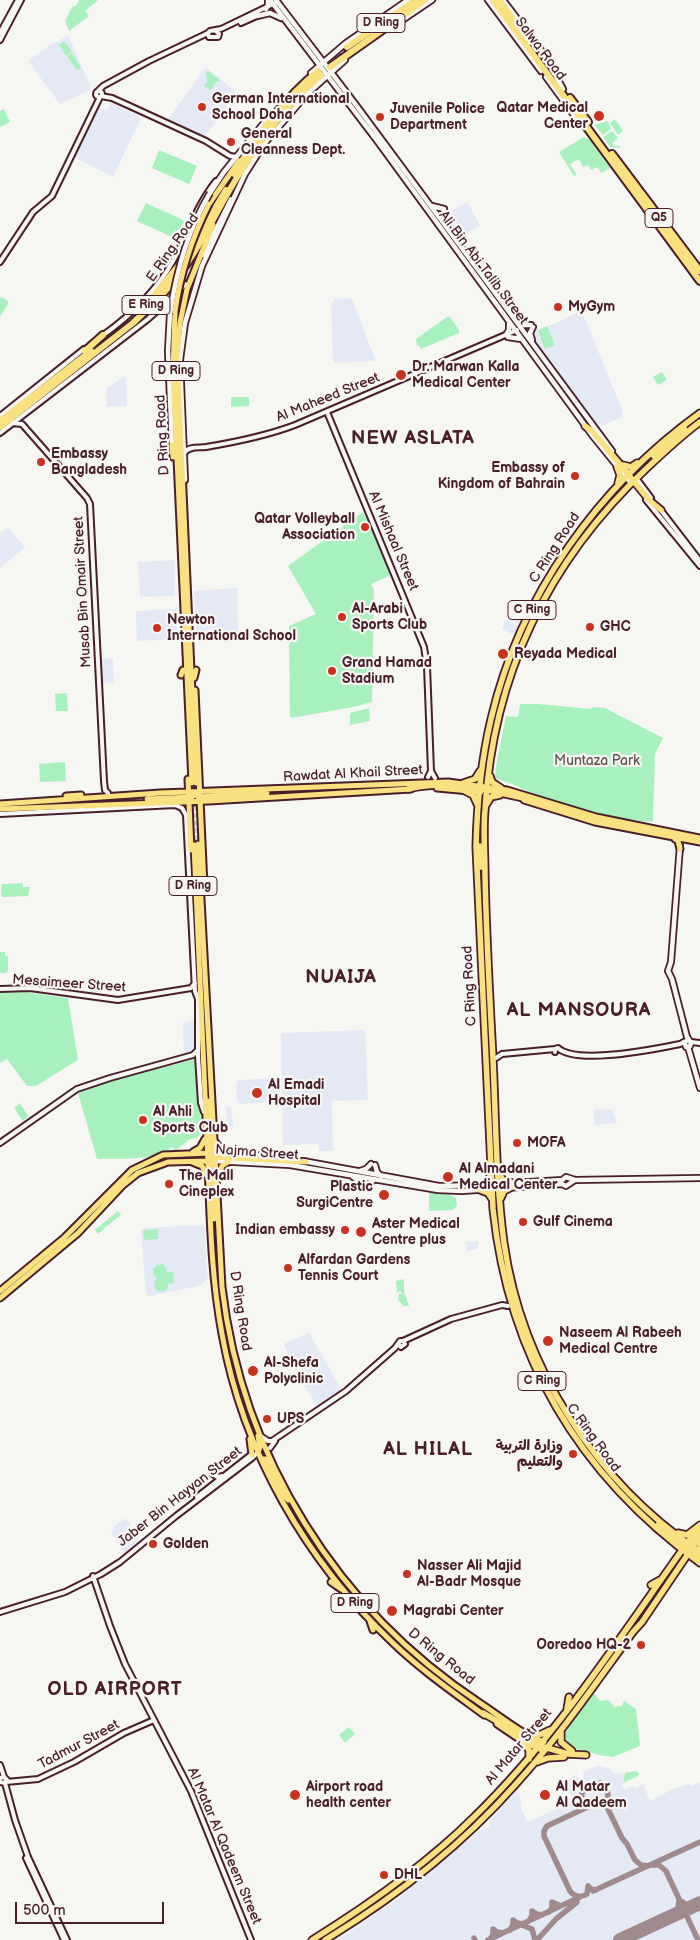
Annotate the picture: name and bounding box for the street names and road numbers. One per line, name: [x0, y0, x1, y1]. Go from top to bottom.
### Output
road number: D Ring: [357, 13, 405, 32]
street label: Salwa Road: [511, 14, 569, 84]
street label: Ali Bin Abi Talib Street: [435, 208, 531, 328]
road number: Q5: [645, 208, 673, 228]
street label: E Ring Road: [143, 210, 203, 286]
road number: E Ring: [122, 296, 170, 314]
road number: D Ring: [152, 362, 200, 381]
street label: Al Maheed Street: [274, 370, 382, 426]
street label: D Ring Road: [152, 394, 174, 476]
street label: Al Mishaal Street: [364, 489, 422, 593]
street label: C Ring Road: [526, 510, 584, 586]
street label: Musab Bin Omair Street: [71, 516, 95, 668]
road number: C Ring: [508, 600, 556, 620]
street label: Rawdat Al Khail Street: [283, 762, 423, 786]
road number: D Ring: [169, 876, 217, 896]
street label: C Ring Road: [460, 945, 480, 1027]
street label: Mesaimeer Street: [12, 972, 126, 996]
street label: Najma Street: [215, 1142, 299, 1164]
street label: D Ring Road: [225, 1270, 255, 1352]
road number: C Ring: [518, 1372, 566, 1390]
street label: C Ring Road: [563, 1400, 623, 1476]
street label: Jaber Bin Hayyan Street: [115, 1443, 245, 1551]
road number: D Ring: [331, 1594, 379, 1612]
street label: D Ring Road: [404, 1625, 478, 1689]
street label: Al Matar Street: [482, 1705, 556, 1789]
street label: Tadmur Street: [36, 1717, 122, 1773]
street label: Al Matar Al Qadeem Street: [183, 1765, 265, 1927]

